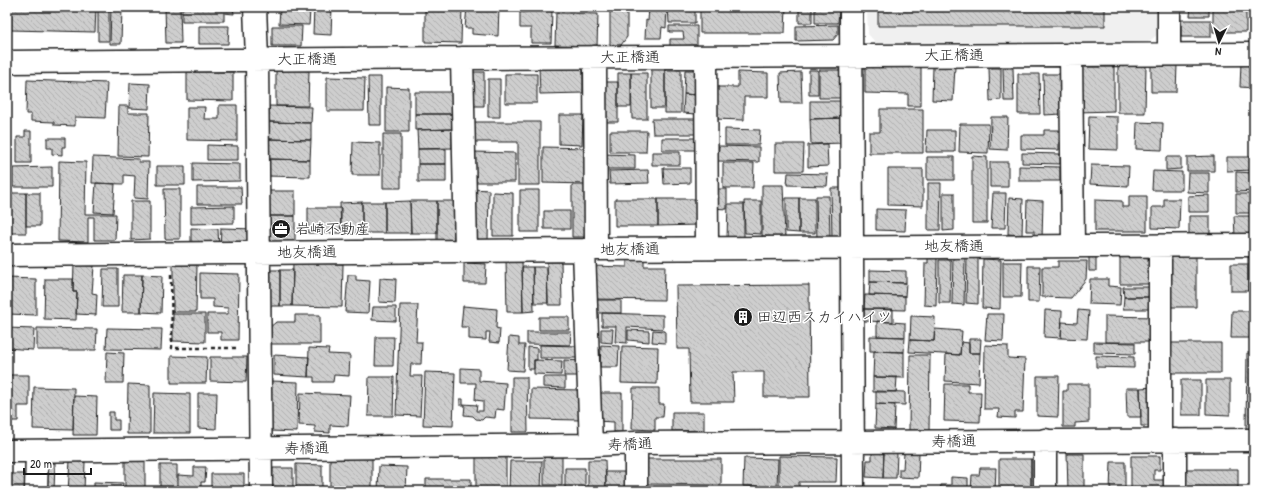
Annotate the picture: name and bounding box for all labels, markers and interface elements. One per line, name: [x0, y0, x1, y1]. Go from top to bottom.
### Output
north arrow: [1199, 22, 1239, 62]
street label: 大正橋通: [924, 44, 984, 65]
text: N: [1214, 45, 1222, 59]
street label: 大正橋通: [600, 46, 660, 67]
street label: 大正橋通: [277, 48, 337, 69]
office icon: 岩崎不動産: [270, 218, 292, 240]
place label: 岩崎不動産: [295, 218, 370, 239]
street label: 地友橋通: [924, 235, 984, 256]
street label: 地友橋通: [600, 237, 660, 260]
street label: 地友橋通: [277, 240, 337, 263]
building icon: 田辺西スカイハイツ: [732, 306, 754, 328]
place label: 田辺西スカイハイツ: [757, 306, 892, 327]
street label: 寿橋通: [931, 430, 977, 451]
street label: 寿橋通: [607, 432, 653, 455]
street label: 寿橋通: [284, 437, 330, 458]
scale bar: [24, 450, 91, 476]
text: 20 m: [30, 455, 52, 472]

